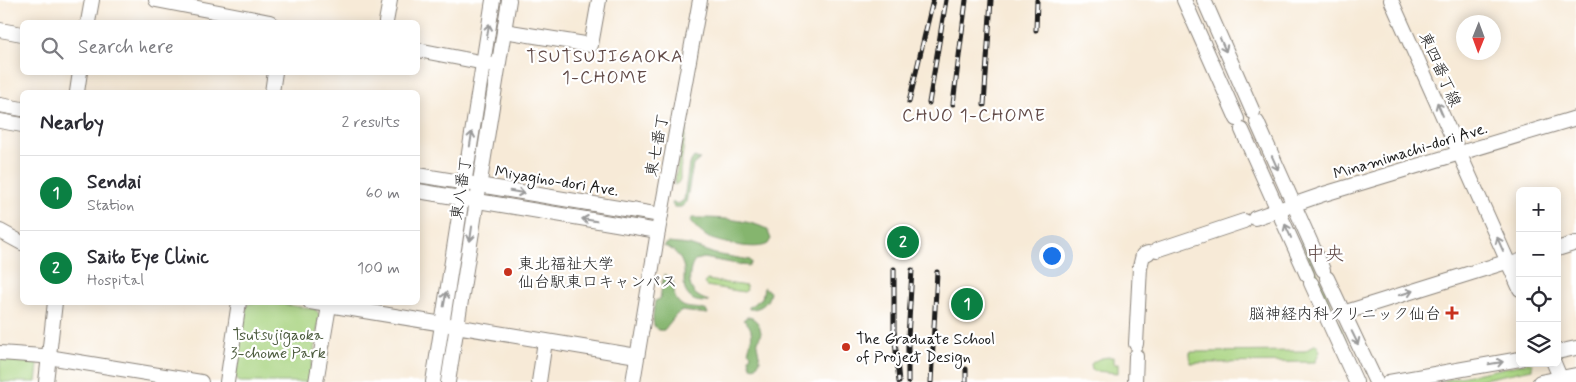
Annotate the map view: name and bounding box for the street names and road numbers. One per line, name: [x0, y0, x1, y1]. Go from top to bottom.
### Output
street label: 東四番丁線: [1414, 29, 1465, 110]
street label: 東七番丁: [641, 112, 674, 179]
street label: Minamimachi-dori Ave.: [1331, 118, 1490, 185]
street label: 東八番丁: [446, 155, 477, 221]
street label: Miyagino-dori Ave.: [493, 161, 620, 203]

